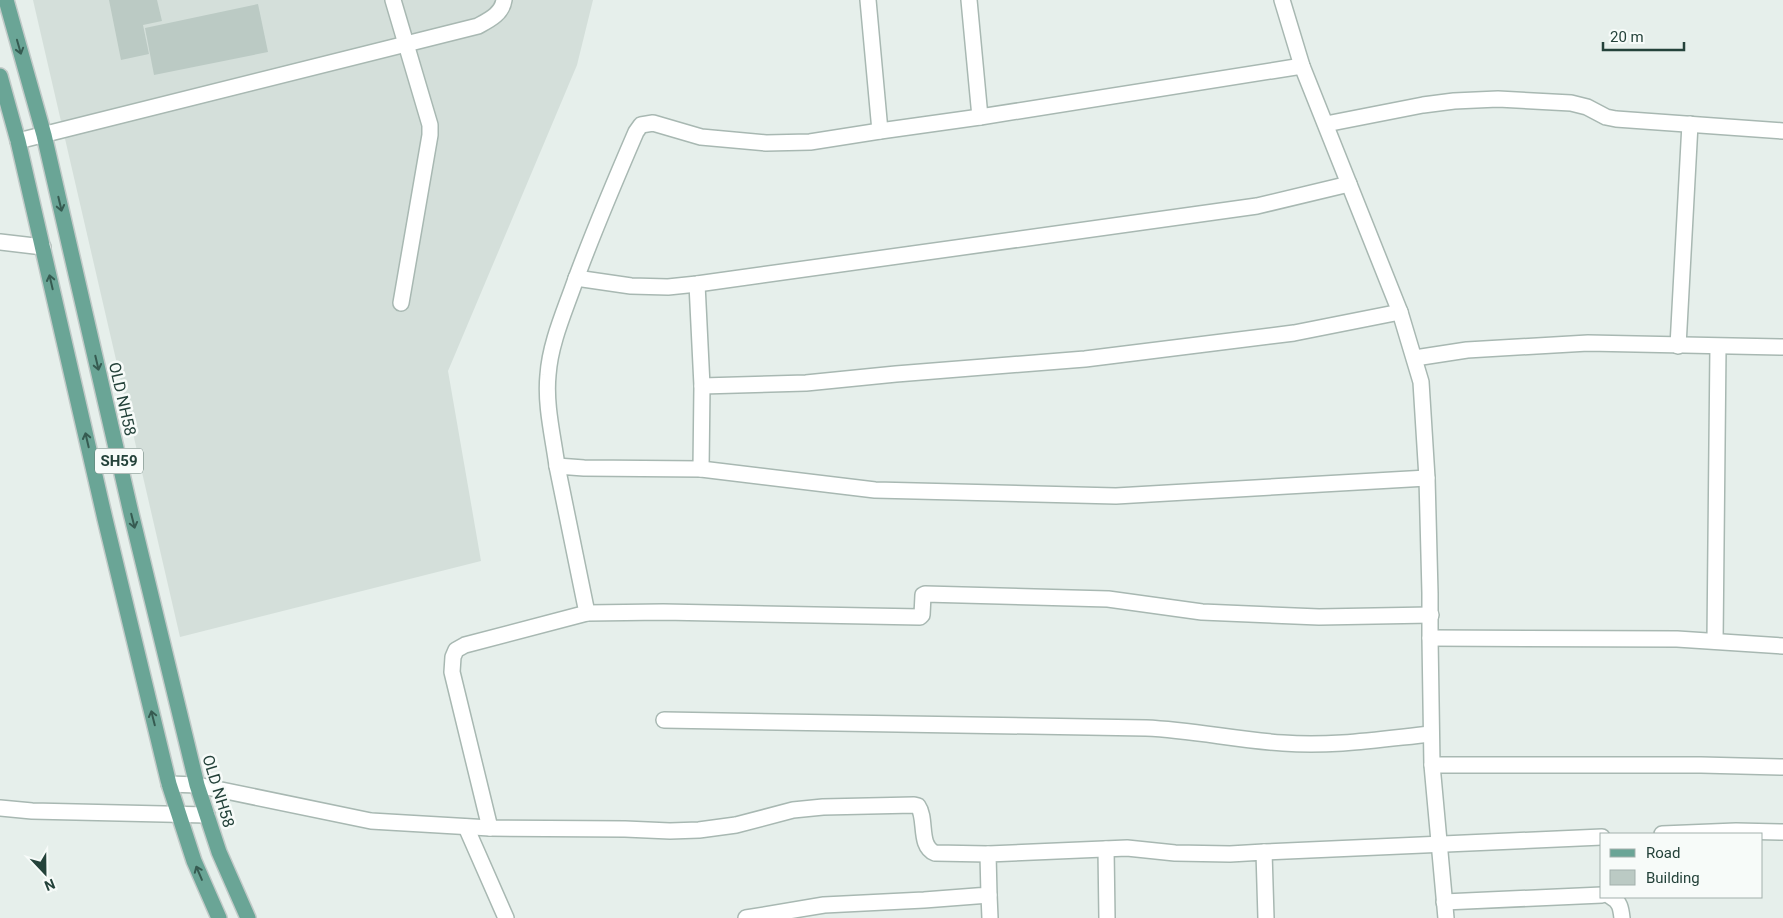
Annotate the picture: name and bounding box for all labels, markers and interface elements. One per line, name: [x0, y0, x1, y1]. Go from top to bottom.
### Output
scale bar: [1603, 20, 1684, 52]
text: 20 m: [1610, 28, 1644, 46]
one-way arrow: [15, 38, 25, 54]
one-way arrow: [56, 196, 65, 212]
one-way arrow: [46, 274, 55, 290]
one-way arrow: [93, 354, 102, 370]
street label: OLD NH58: [105, 360, 140, 438]
one-way arrow: [82, 433, 91, 449]
road number: SH59: [95, 448, 143, 474]
one-way arrow: [129, 512, 138, 528]
one-way arrow: [148, 710, 157, 726]
street label: OLD NH58: [198, 753, 239, 830]
legend: [1600, 833, 1763, 898]
text: Road: [1646, 844, 1680, 862]
north arrow: [20, 848, 70, 898]
one-way arrow: [194, 866, 204, 881]
text: Building: [1646, 869, 1700, 887]
text: N: [42, 876, 57, 894]

